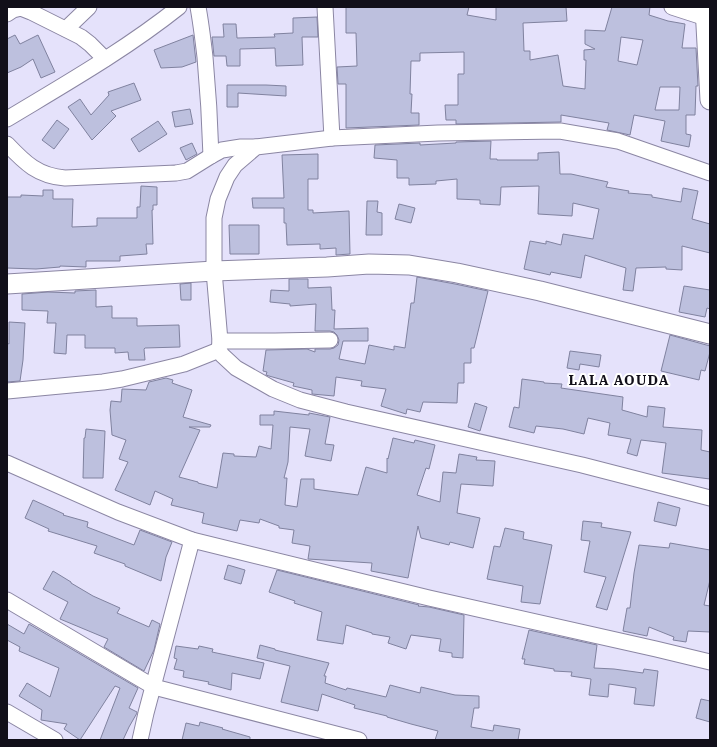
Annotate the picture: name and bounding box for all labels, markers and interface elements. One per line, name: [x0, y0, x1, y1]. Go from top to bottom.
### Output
district label: LALA AOUDA: [569, 371, 669, 389]

